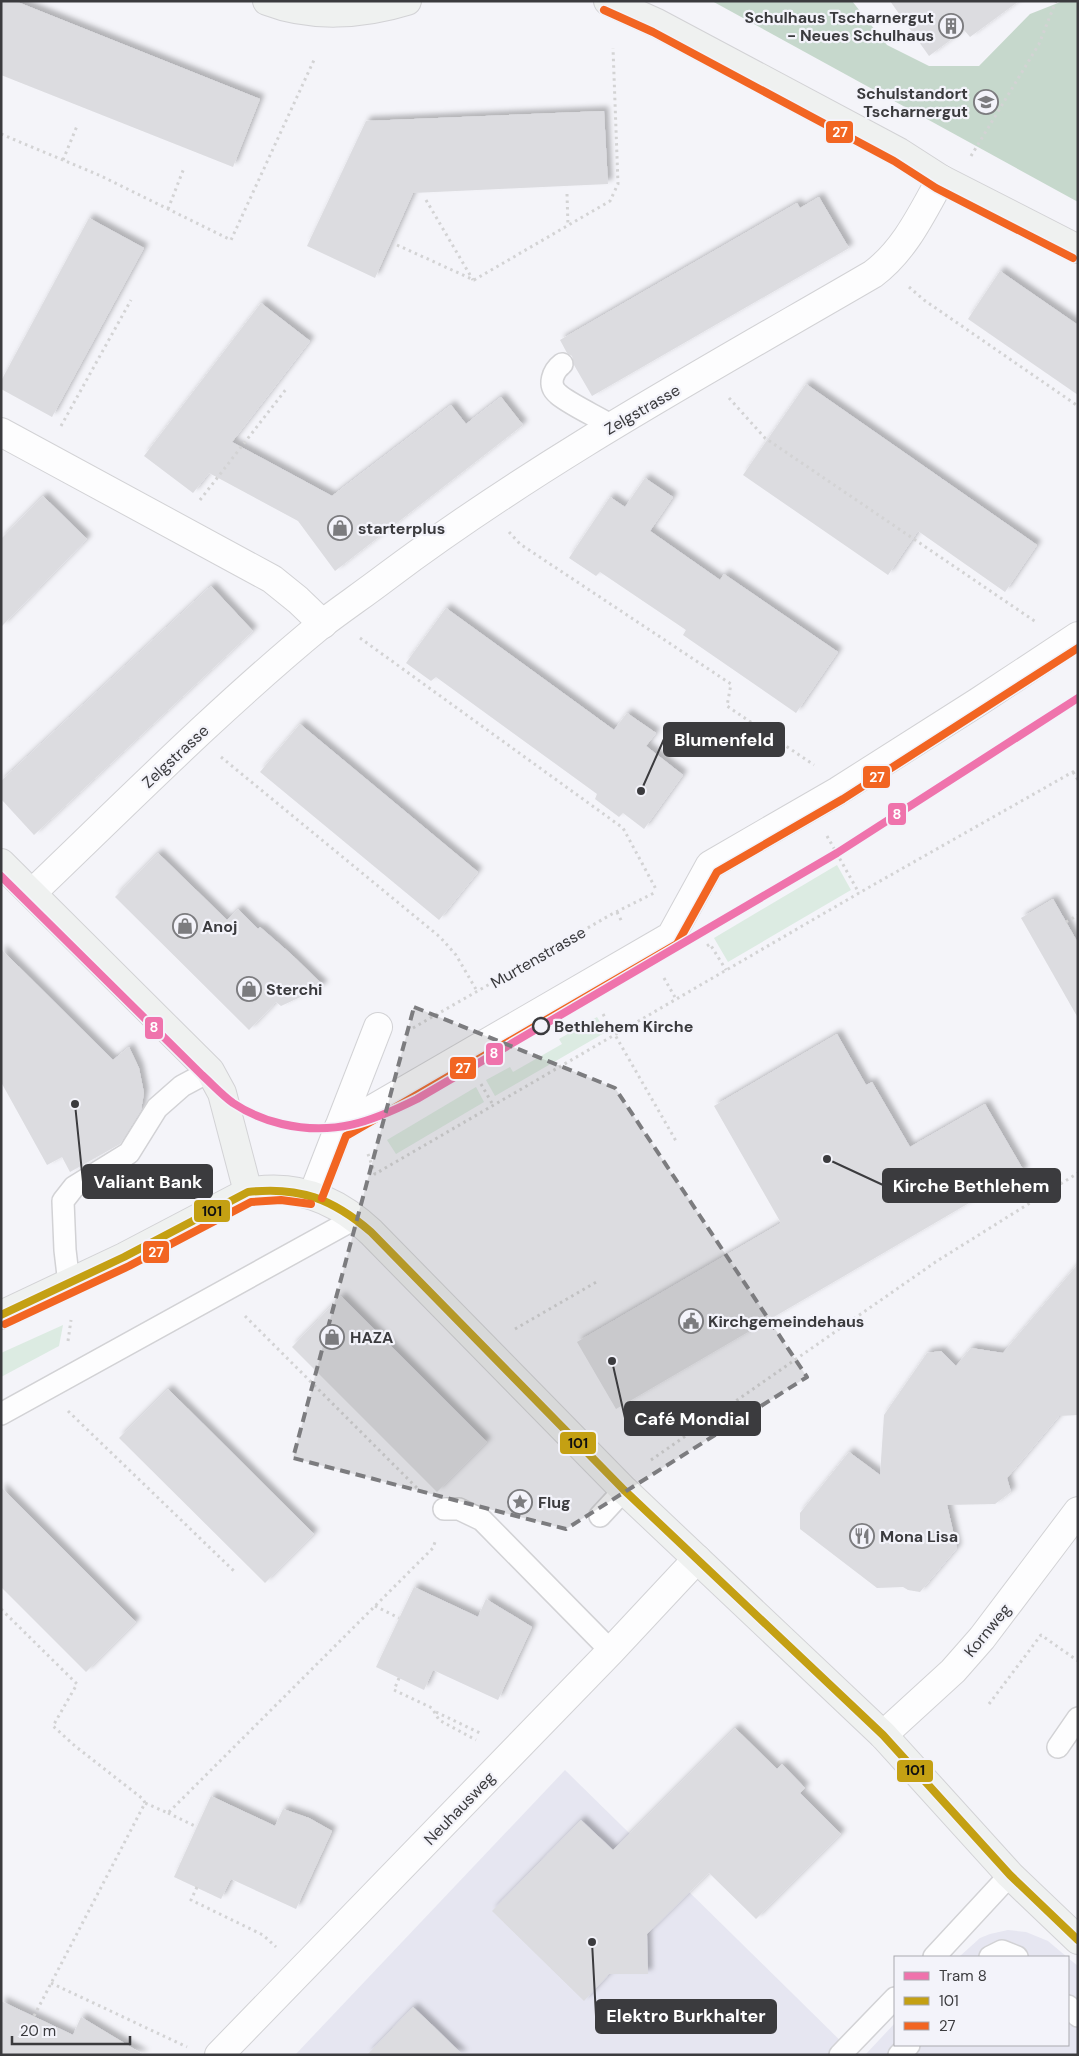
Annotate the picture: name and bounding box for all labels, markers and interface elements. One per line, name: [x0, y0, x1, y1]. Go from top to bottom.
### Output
place label: Schulhaus Tscharnergut - Neues Schulhaus: [744, 7, 934, 46]
building icon: Schulhaus Tscharnergut - Neues Schulhaus: [938, 13, 964, 39]
place label: Schulstandort Tscharnergut: [856, 83, 968, 122]
school or university icon: Schulstandort Tscharnergut: [973, 89, 999, 115]
line badge: 27: [825, 120, 854, 144]
text: 27: [832, 123, 848, 141]
street label: Zelgstrasse: [601, 379, 684, 440]
shop icon: starterplus: [327, 515, 353, 541]
place label: starterplus: [358, 518, 445, 539]
street label: Zelgstrasse: [137, 720, 213, 793]
callout: Blumenfeld: [664, 723, 784, 756]
text: Blumenfeld: [674, 728, 774, 752]
line badge: 27: [862, 765, 891, 789]
text: 27: [869, 768, 885, 786]
line badge: 8: [887, 802, 907, 826]
text: 8: [893, 805, 902, 823]
shop icon: Anoj: [172, 913, 198, 939]
place label: Anoj: [202, 916, 237, 937]
street label: Murtenstrasse: [487, 922, 590, 993]
shop icon: Sterchi: [236, 976, 262, 1002]
place label: Sterchi: [266, 979, 322, 1000]
line badge: 8: [144, 1016, 164, 1040]
place label: Bethlehem Kirche: [554, 1016, 693, 1037]
marker: Bethlehem Kirche: [532, 1017, 550, 1035]
text: 8: [150, 1018, 159, 1036]
line badge: 8: [485, 1042, 504, 1066]
text: 8: [490, 1044, 499, 1062]
line badge: 27: [449, 1056, 477, 1080]
text: 27: [455, 1059, 471, 1077]
callout: Valiant Bank: [83, 1165, 212, 1198]
callout: Kirche Bethlehem: [883, 1169, 1060, 1202]
text: Valiant Bank: [93, 1170, 203, 1194]
text: Kirche Bethlehem: [893, 1174, 1049, 1198]
line badge: 101: [193, 1199, 231, 1223]
text: 101: [202, 1202, 222, 1220]
line badge: 27: [142, 1240, 170, 1264]
text: 27: [148, 1243, 164, 1261]
public building icon: Kirchgemeindehaus: [678, 1308, 704, 1334]
place label: Kirchgemeindehaus: [708, 1311, 864, 1332]
shop icon: HAZA: [319, 1324, 345, 1350]
place label: HAZA: [350, 1327, 393, 1348]
callout: Café Mondial: [625, 1402, 760, 1435]
text: Café Mondial: [634, 1407, 750, 1431]
line badge: 101: [559, 1431, 597, 1455]
text: 101: [568, 1434, 588, 1452]
place icon: Flug: [507, 1489, 533, 1515]
place label: Flug: [538, 1492, 571, 1513]
restaurant icon: Mona Lisa: [849, 1523, 875, 1549]
place label: Mona Lisa: [880, 1526, 958, 1547]
street label: Kornweg: [959, 1599, 1016, 1662]
line badge: 101: [896, 1759, 934, 1783]
text: 101: [905, 1761, 925, 1779]
street label: Neuhausweg: [419, 1767, 500, 1849]
legend: [894, 1956, 1069, 2046]
text: Tram 8: [939, 1966, 987, 1986]
text: 101: [939, 1991, 959, 2011]
callout: Elektro Burkhalter: [596, 2000, 776, 2033]
text: Elektro Burkhalter: [606, 2004, 766, 2028]
scale bar: [12, 2014, 130, 2046]
text: 27: [939, 2016, 955, 2036]
text: 20 m: [20, 2021, 56, 2041]

